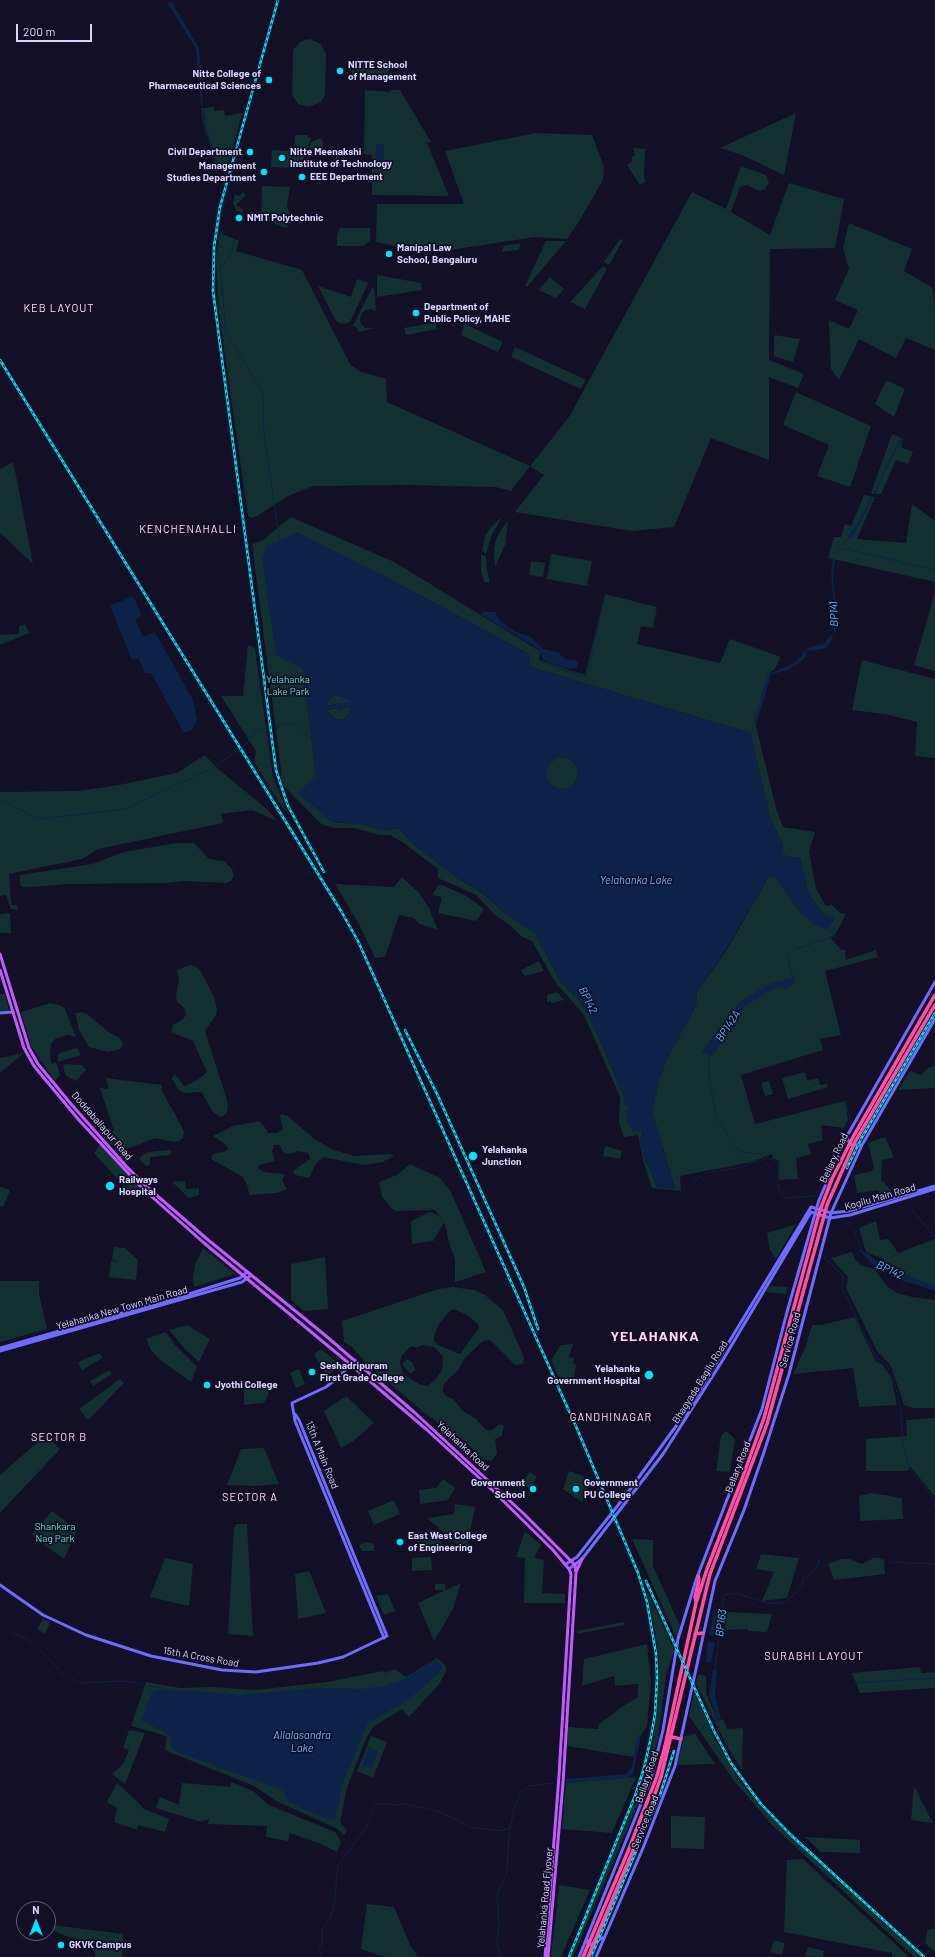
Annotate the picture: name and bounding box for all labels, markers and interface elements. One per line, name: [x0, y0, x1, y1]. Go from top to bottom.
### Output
scale bar: [18, 16, 94, 42]
text: 200 m: [23, 24, 55, 38]
place label: NITTE School of Management: [348, 59, 417, 82]
marker: NITTE School of Management: [335, 66, 345, 76]
place label: Nitte College of Pharmaceutical Sciences: [149, 68, 261, 92]
marker: Nitte College of Pharmaceutical Sciences: [264, 75, 274, 85]
place label: Civil Department: [168, 146, 242, 158]
place label: Nitte Meenakshi Institute of Technology: [290, 146, 392, 170]
marker: Civil Department: [245, 147, 255, 157]
marker: Nitte Meenakshi Institute of Technology: [277, 153, 287, 163]
place label: Management Studies Department: [167, 160, 256, 184]
marker: Management Studies Department: [259, 167, 269, 177]
place label: EEE Department: [310, 171, 383, 183]
marker: EEE Department: [297, 172, 307, 182]
place label: NMIT Polytechnic: [247, 212, 323, 224]
marker: NMIT Polytechnic: [234, 213, 244, 223]
place label: Manipal Law School, Bengaluru: [397, 242, 477, 266]
marker: Manipal Law School, Bengaluru: [384, 249, 394, 259]
district label: KEB LAYOUT: [23, 301, 95, 315]
place label: Department of Public Policy, MAHE: [424, 301, 510, 324]
marker: Department of Public Policy, MAHE: [411, 308, 421, 318]
district label: KENCHENAHALLI: [139, 522, 237, 536]
water label: BP141: [827, 601, 841, 627]
park label: Yelahanka Lake Park: [266, 674, 310, 698]
water label: Yelahanka Lake: [600, 873, 672, 887]
water label: BP142: [576, 984, 600, 1016]
water label: BP142A: [713, 1008, 743, 1044]
street label: Doddaballapur Road: [69, 1089, 135, 1163]
street label: Bellary Road: [817, 1131, 851, 1185]
place label: Yelahanka Junction: [482, 1144, 527, 1168]
marker: Yelahanka Junction: [467, 1150, 479, 1162]
place label: Railways Hospital: [119, 1174, 158, 1198]
marker: Railways Hospital: [104, 1180, 116, 1192]
street label: Kogilu Main Road: [843, 1181, 917, 1213]
water label: BP142: [874, 1258, 906, 1282]
street label: Yelahanka New Town Main Road: [55, 1283, 189, 1333]
street label: Service Road: [777, 1311, 803, 1369]
district label: YELAHANKA: [610, 1328, 700, 1344]
street label: Bhagyada Bagilu Road: [670, 1338, 730, 1426]
place label: Seshadripuram First Grade College: [320, 1360, 404, 1384]
place label: Yelahanka Government Hospital: [547, 1363, 640, 1386]
marker: Seshadripuram First Grade College: [307, 1367, 317, 1377]
marker: Yelahanka Government Hospital: [643, 1369, 655, 1381]
place label: Jyothi College: [215, 1379, 278, 1391]
marker: Jyothi College: [202, 1380, 212, 1390]
district label: GANDHINAGAR: [570, 1410, 652, 1424]
street label: Yelahanka Road: [434, 1418, 492, 1474]
street label: 13th A Main Road: [303, 1419, 341, 1491]
district label: SECTOR B: [31, 1430, 87, 1444]
street label: Bellary Road: [723, 1440, 753, 1494]
place label: Government School: [471, 1477, 525, 1500]
place label: Government PU College: [584, 1477, 638, 1500]
marker: Government School: [528, 1484, 538, 1494]
marker: Government PU College: [571, 1484, 581, 1494]
district label: SECTOR A: [222, 1490, 278, 1504]
park label: Shankara Nag Park: [35, 1521, 75, 1544]
place label: East West College of Engineering: [408, 1530, 487, 1554]
marker: East West College of Engineering: [395, 1537, 405, 1547]
water label: BP163: [713, 1608, 729, 1638]
street label: 15th A Cross Road: [162, 1644, 240, 1670]
district label: SURABHI LAYOUT: [764, 1649, 864, 1663]
water label: Allalasandra Lake: [273, 1728, 331, 1754]
street label: Bellary Road: [633, 1749, 661, 1805]
street label: Service Road: [629, 1793, 661, 1851]
street label: Yelahanka Road Flyover: [535, 1847, 555, 1949]
north arrow: [16, 1901, 56, 1941]
text: N: [32, 1903, 40, 1916]
place label: GKVK Campus: [69, 1939, 132, 1951]
marker: GKVK Campus: [56, 1940, 66, 1950]

